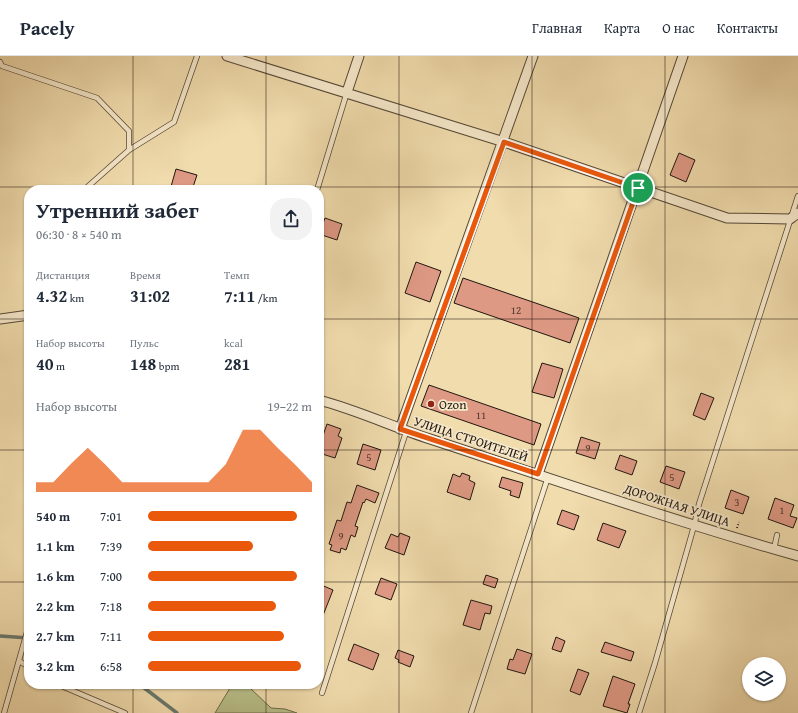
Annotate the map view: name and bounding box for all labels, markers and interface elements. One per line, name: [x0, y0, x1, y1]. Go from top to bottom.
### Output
text: Pacely: [20, 14, 75, 42]
text: Главная: [532, 18, 582, 38]
text: Карта: [604, 18, 640, 38]
text: О нас: [662, 18, 695, 38]
text: Контакты: [717, 18, 778, 38]
pin: [621, 171, 655, 205]
icon: arrive: [627, 177, 649, 199]
text: Утренний забег: [36, 194, 199, 226]
button: share: [270, 198, 312, 240]
text: 06:30 · 8 × 540 m: [36, 225, 122, 244]
text: Дистанция: [36, 267, 90, 283]
text: Время: [130, 267, 161, 283]
text: Темп: [224, 267, 249, 283]
text: 4.32: [36, 283, 67, 308]
text: 31:02: [130, 283, 170, 308]
text: 7:11: [224, 283, 255, 308]
text: km: [67, 290, 84, 306]
text: /km: [255, 290, 277, 306]
house number: 12: [511, 302, 521, 318]
text: Набор высоты: [36, 335, 105, 351]
text: Пульс: [130, 335, 159, 351]
text: kcal: [224, 335, 243, 351]
text: 40: [36, 351, 54, 376]
text: 148: [130, 351, 156, 376]
text: 281: [224, 351, 250, 376]
text: m: [54, 358, 65, 374]
text: bpm: [156, 358, 179, 374]
place label: Ozon: [439, 395, 467, 414]
text: Набор высоты: [36, 397, 117, 416]
text: 19–22 m: [267, 397, 312, 416]
marker: Ozon: [426, 399, 436, 409]
house number: 11: [476, 407, 486, 423]
street label: УЛИЦА СТРОИТЕЛЕЙ: [411, 411, 531, 467]
house number: 9: [585, 440, 591, 456]
house number: 5: [366, 449, 372, 465]
house number: 5: [669, 469, 675, 485]
street label: ДОРОЖНАЯ УЛИЦА: [620, 479, 733, 531]
house number: 3: [734, 494, 740, 510]
house number: 1: [779, 502, 785, 518]
text: 540 m: [36, 507, 70, 526]
text: 7:01: [100, 507, 122, 526]
house number: 9: [338, 528, 344, 544]
text: 1.1 km: [36, 537, 75, 556]
text: 7:39: [100, 537, 122, 556]
text: 1.6 km: [36, 567, 75, 586]
text: 7:00: [100, 567, 122, 586]
text: 2.2 km: [36, 597, 75, 616]
text: 7:18: [100, 597, 122, 616]
text: 2.7 km: [36, 627, 75, 646]
text: 7:11: [100, 627, 122, 646]
text: 3.2 km: [36, 657, 75, 676]
text: 6:58: [100, 657, 122, 676]
map controls: [742, 657, 786, 701]
button: layers: [742, 657, 786, 701]

